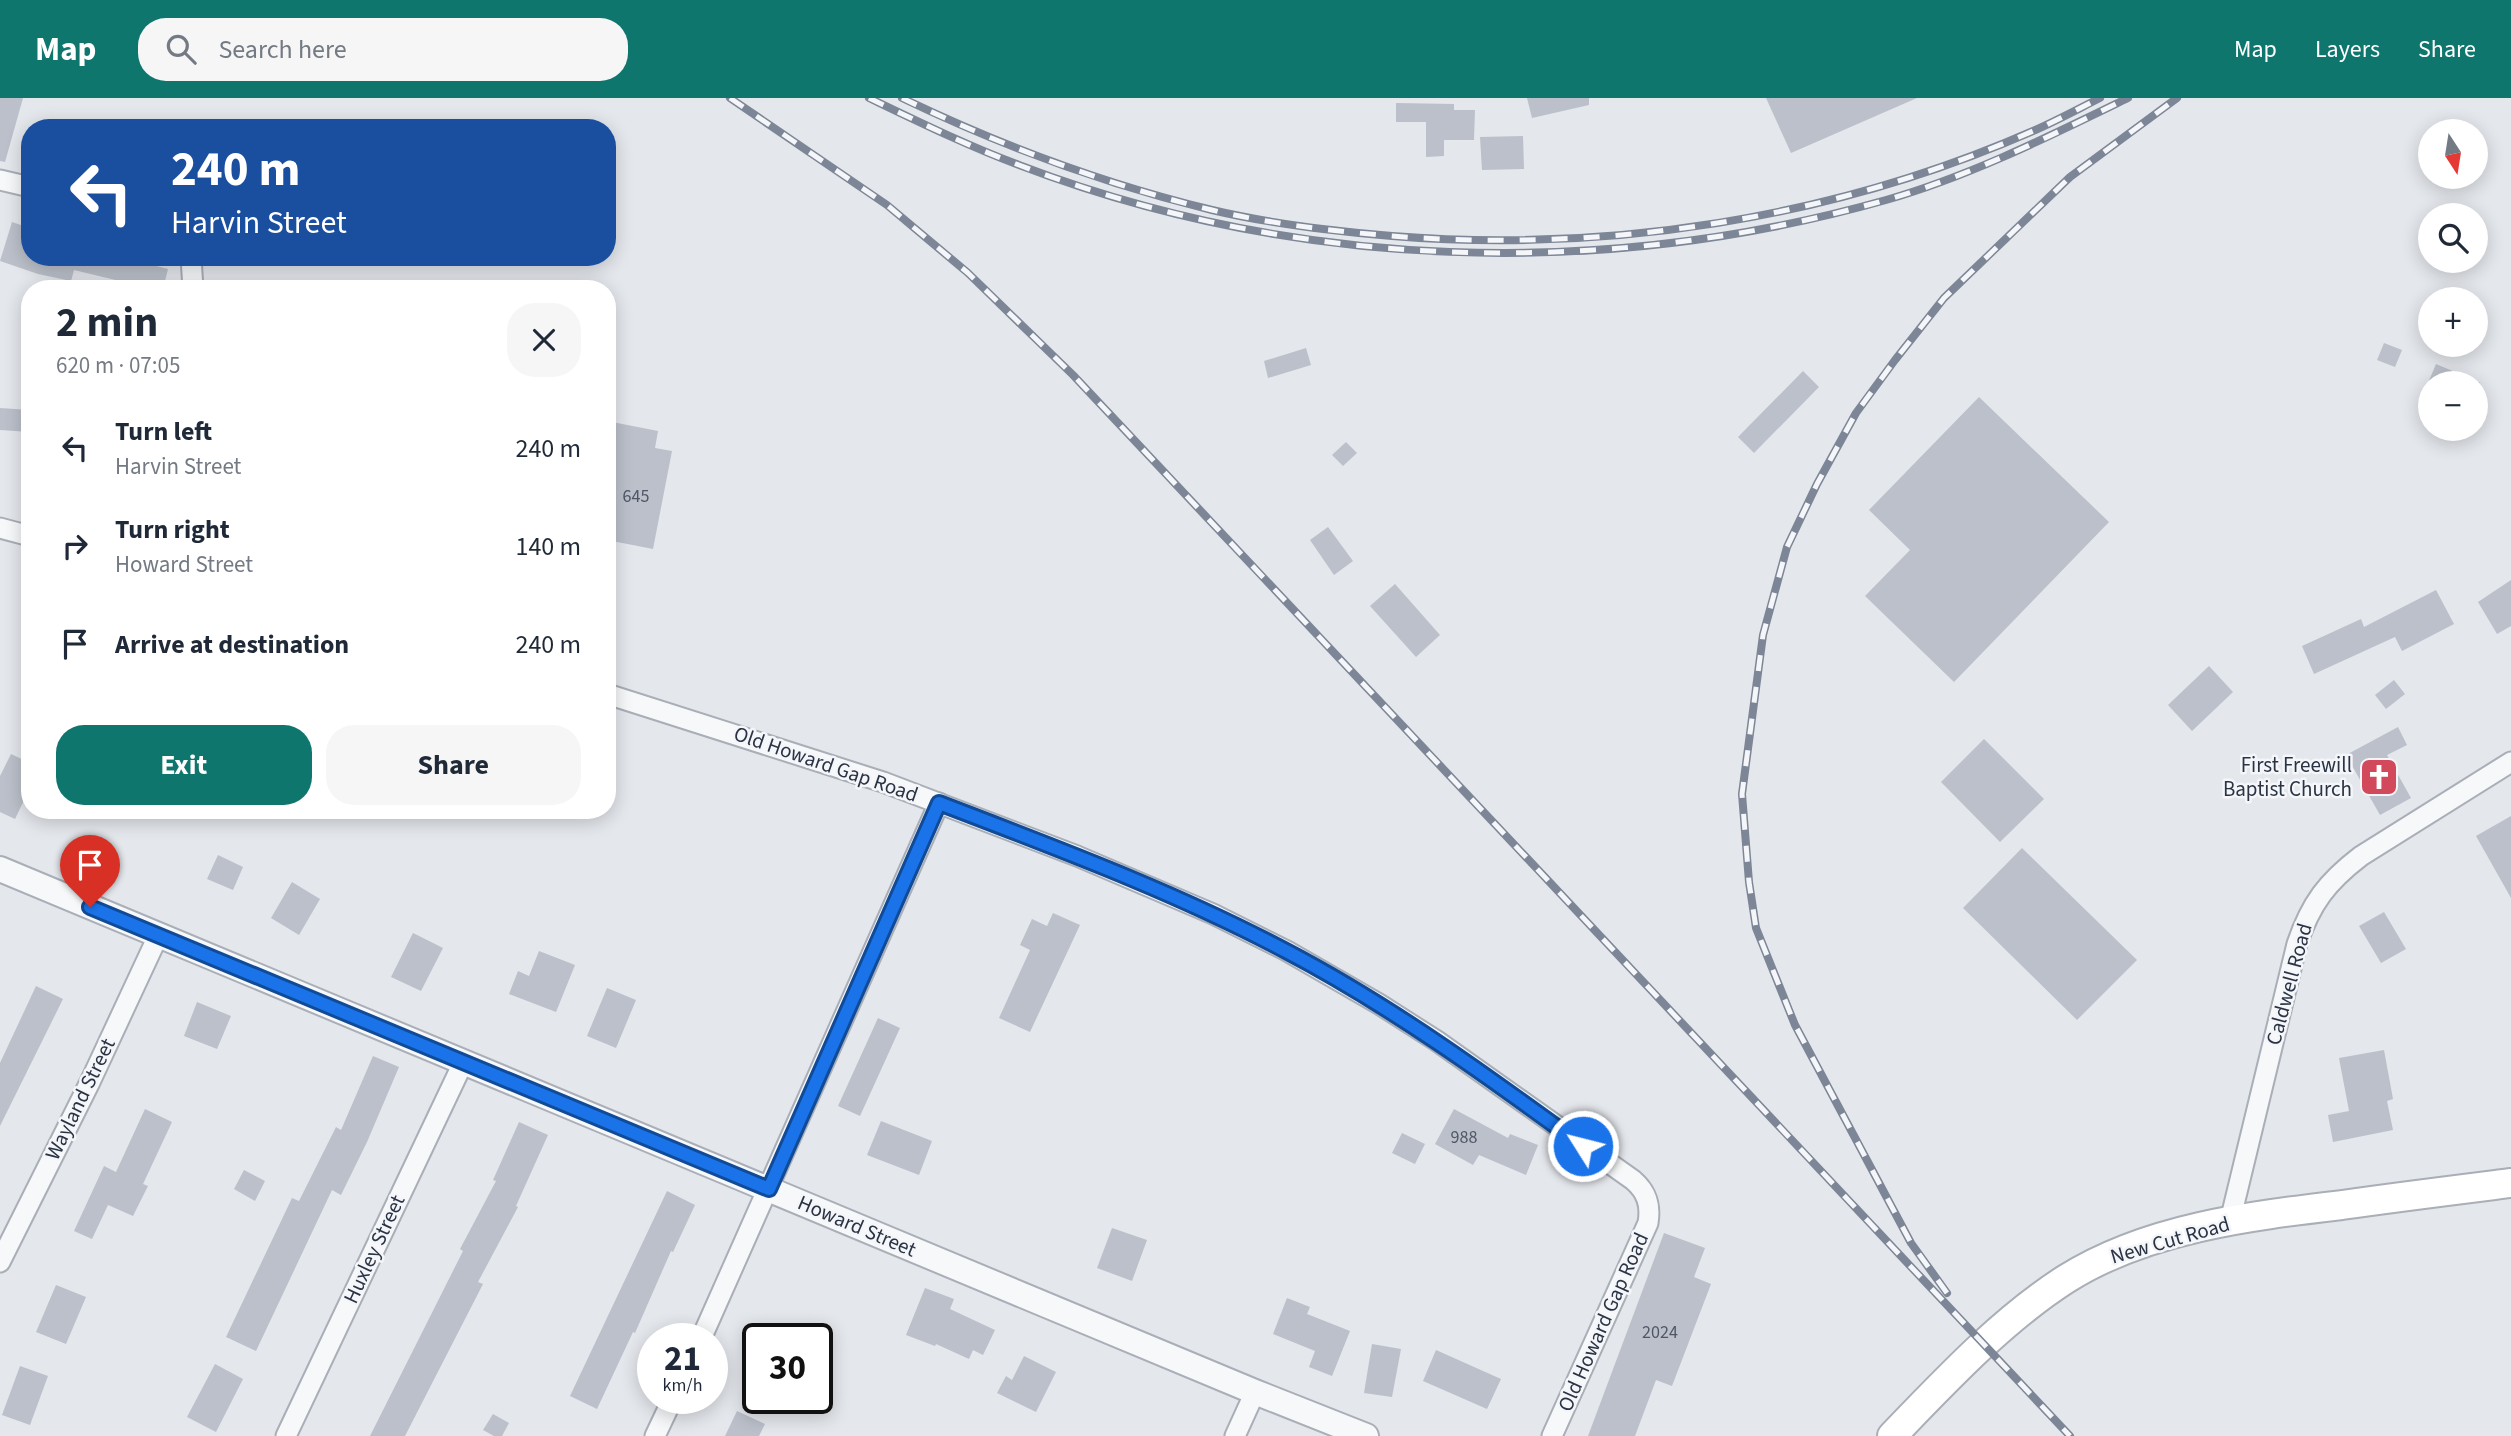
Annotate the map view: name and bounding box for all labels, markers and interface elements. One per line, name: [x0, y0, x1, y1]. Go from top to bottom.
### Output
search box: [138, 18, 628, 81]
text: Map: [35, 26, 96, 73]
icon: search: [162, 30, 200, 68]
text: Search here: [218, 31, 347, 68]
text: Map: [2234, 32, 2277, 67]
text: Layers: [2315, 32, 2380, 67]
text: Share: [2418, 32, 2476, 67]
north arrow: [2418, 119, 2488, 189]
map controls: [2418, 119, 2488, 441]
text: 240 m: [171, 135, 300, 205]
icon: left: [56, 147, 147, 238]
text: Harvin Street: [171, 200, 347, 246]
button: search: [2418, 203, 2488, 273]
button: +: [2418, 287, 2488, 357]
text: 2 min: [56, 293, 158, 353]
button: close: [507, 303, 581, 377]
text: 620 m · 07:05: [56, 349, 180, 382]
button: −: [2418, 371, 2488, 441]
text: Turn left: [115, 413, 212, 450]
icon: left: [56, 429, 94, 467]
text: 240 m: [515, 430, 581, 467]
text: Harvin Street: [115, 450, 241, 483]
house number: 645: [623, 484, 649, 509]
text: Turn right: [115, 511, 230, 548]
icon: right: [56, 527, 94, 565]
text: 140 m: [515, 528, 581, 565]
text: Howard Street: [115, 548, 253, 581]
icon: arrive: [56, 625, 94, 663]
text: Arrive at destination: [115, 626, 349, 663]
text: 240 m: [515, 626, 581, 663]
street label: Old Howard Gap Road: [730, 718, 922, 810]
button: Exit: [56, 725, 312, 805]
button: Share: [326, 725, 581, 805]
place label: First Freewill Baptist Church: [2223, 750, 2352, 804]
church icon: First Freewill Baptist Church: [2358, 756, 2400, 798]
pin: [60, 835, 120, 907]
icon: arrive: [71, 846, 109, 884]
street label: Caldwell Road: [2258, 920, 2320, 1048]
street label: Wayland Street: [37, 1033, 123, 1165]
position arrow: [1546, 1109, 1620, 1183]
house number: 988: [1451, 1125, 1477, 1150]
street label: Howard Street: [793, 1188, 921, 1264]
street label: Huxley Street: [336, 1190, 412, 1308]
street label: New Cut Road: [2107, 1209, 2233, 1271]
street label: Old Howard Gap Road: [1550, 1228, 1656, 1416]
house number: 2024: [1642, 1320, 1678, 1345]
speed limit sign: 30: [742, 1323, 833, 1414]
text: 21: [664, 1334, 701, 1384]
text: km/h: [663, 1373, 702, 1398]

